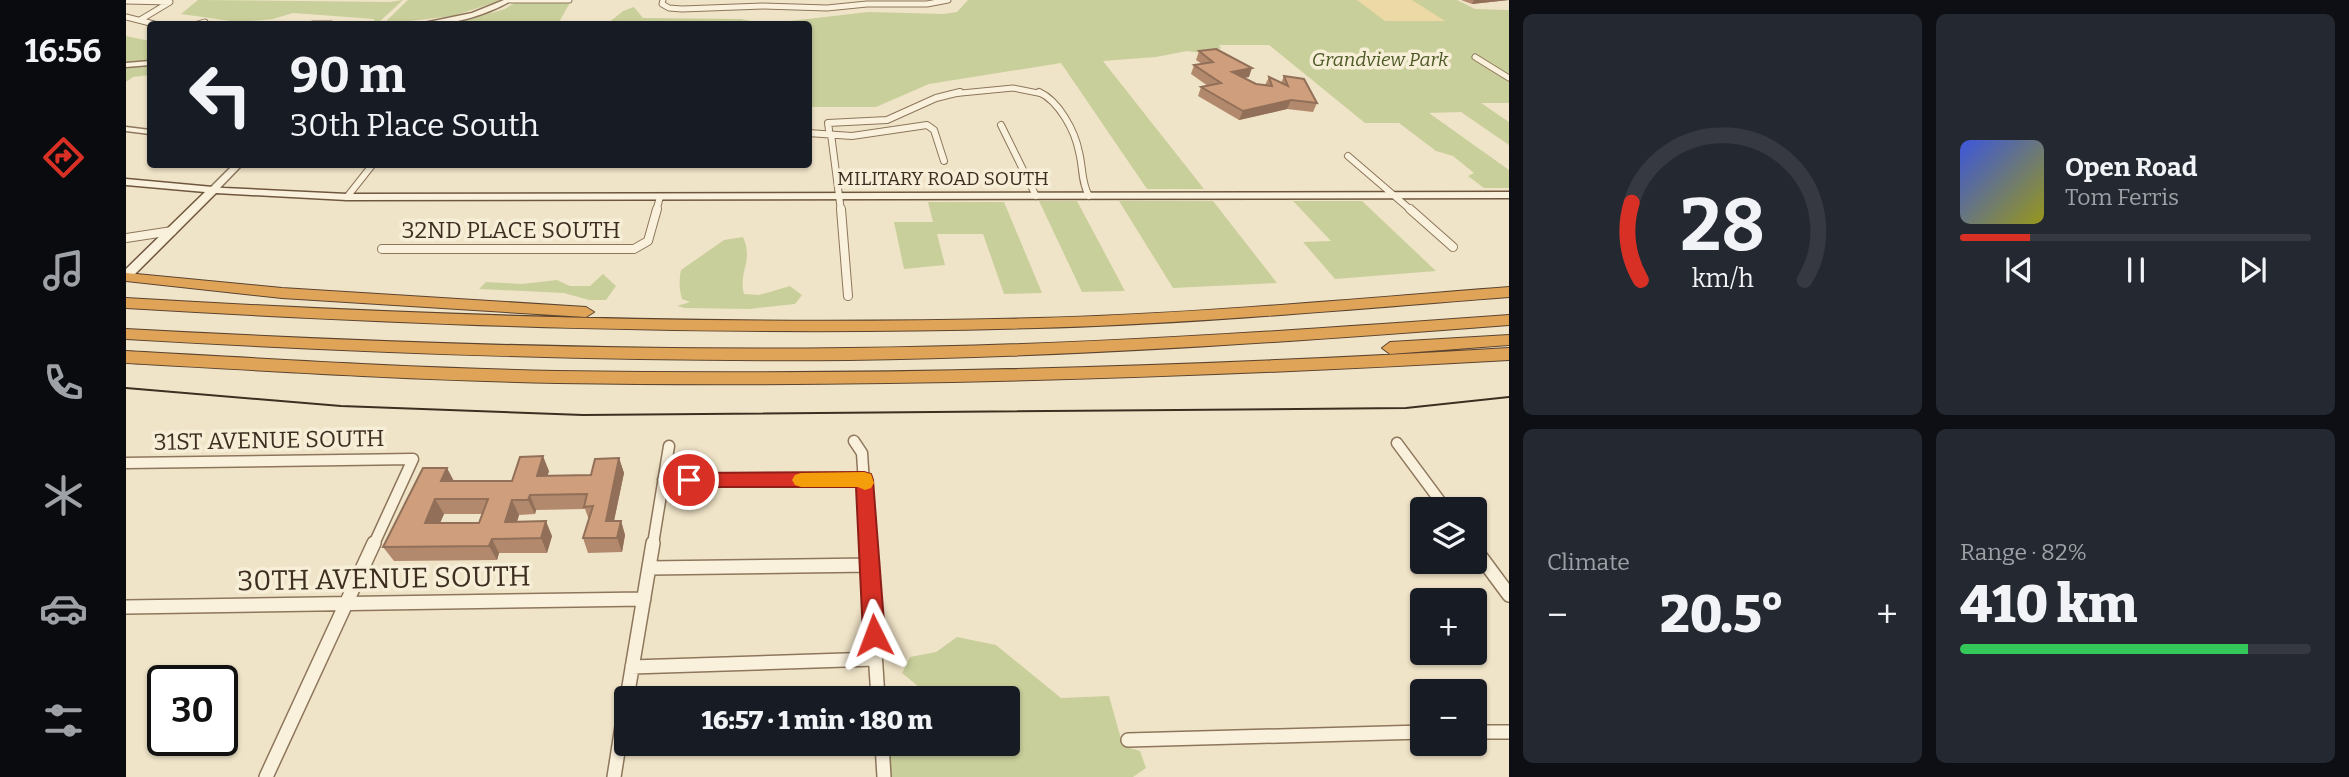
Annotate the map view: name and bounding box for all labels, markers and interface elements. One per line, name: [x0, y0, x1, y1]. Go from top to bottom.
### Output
text: 16:56: [25, 32, 101, 70]
text: 90 m: [290, 46, 406, 105]
park label: Grandview Park: [1312, 48, 1449, 71]
icon: left: [175, 49, 266, 140]
text: 30th Place South: [290, 106, 539, 144]
icon: directions: [39, 133, 88, 182]
text: Open Road: [2065, 152, 2197, 183]
street label: MILITARY ROAD SOUTH: [837, 167, 1049, 190]
text: 28: [1680, 183, 1765, 270]
text: Tom Ferris: [2065, 183, 2179, 211]
street label: 32ND PLACE SOUTH: [401, 216, 621, 244]
icon: music: [39, 246, 88, 295]
icon: previous: [2000, 251, 2038, 289]
icon: pause: [2117, 251, 2155, 289]
icon: next: [2234, 251, 2272, 289]
text: km/h: [1692, 264, 1754, 294]
icon: phone: [39, 358, 88, 407]
street label: 31ST AVENUE SOUTH: [153, 424, 385, 456]
pin: [659, 450, 719, 510]
icon: arrive: [670, 461, 708, 499]
icon: climate: [39, 471, 88, 520]
map controls: [1410, 497, 1487, 756]
button: layers: [1410, 497, 1487, 574]
text: Range · 82%: [1960, 538, 2087, 566]
text: Climate: [1547, 548, 1630, 576]
street label: 30TH AVENUE SOUTH: [237, 559, 531, 598]
text: 410 km: [1960, 573, 2138, 636]
text: 20.5°: [1660, 583, 1784, 646]
icon: car: [39, 584, 88, 633]
button: +: [1410, 588, 1487, 665]
text: −: [1547, 592, 1568, 638]
text: +: [1876, 592, 1898, 638]
position arrow: [837, 598, 911, 672]
speed limit sign: 30: [147, 665, 238, 756]
button: −: [1410, 679, 1487, 756]
icon: filters: [39, 696, 88, 745]
text: 16:57 · 1 min · 180 m: [702, 705, 932, 736]

